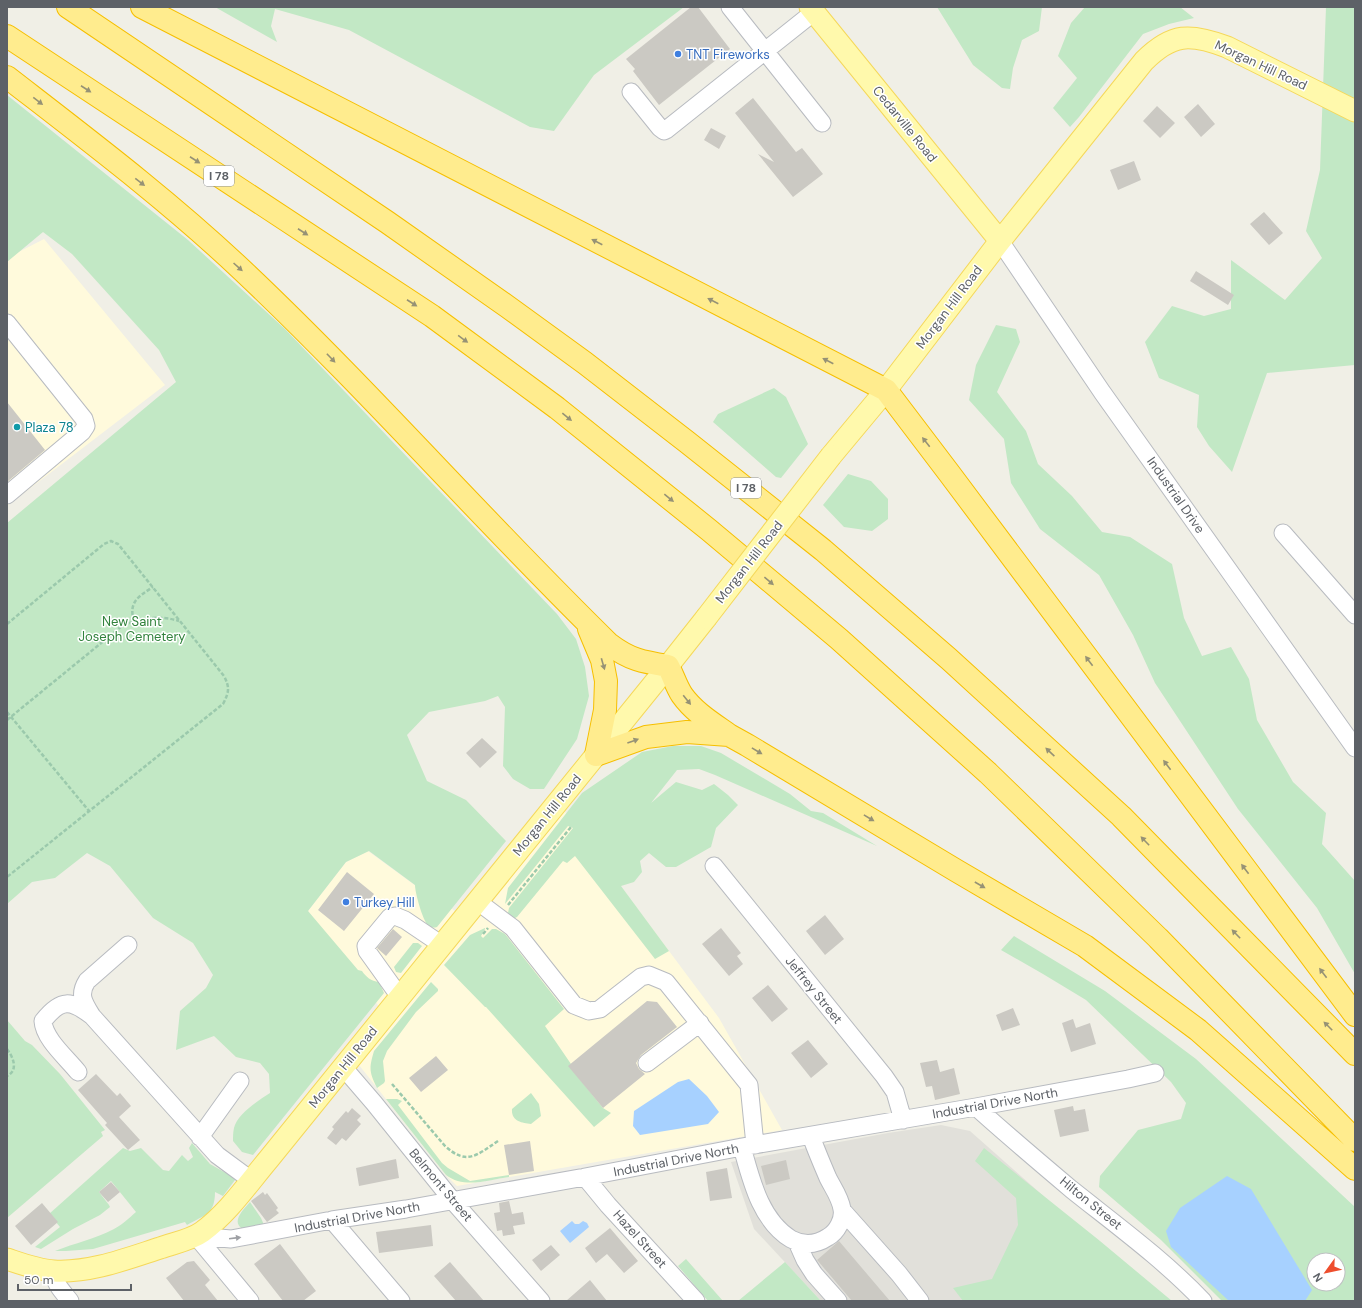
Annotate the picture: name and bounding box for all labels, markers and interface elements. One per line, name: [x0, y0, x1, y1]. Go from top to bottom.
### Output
street label: Morgan Hill Road: [1212, 36, 1310, 94]
place label: TNT Fireworks: [686, 46, 770, 63]
marker: TNT Fireworks: [673, 49, 683, 59]
street label: Cedarville Road: [869, 82, 941, 166]
one-way arrow: [81, 85, 91, 93]
one-way arrow: [32, 97, 43, 105]
one-way arrow: [190, 156, 200, 164]
road number: I 78: [204, 166, 234, 186]
one-way arrow: [134, 177, 145, 186]
one-way arrow: [298, 228, 309, 236]
one-way arrow: [592, 239, 603, 245]
one-way arrow: [233, 262, 243, 271]
street label: Morgan Hill Road: [912, 262, 986, 352]
one-way arrow: [707, 298, 719, 305]
one-way arrow: [407, 299, 417, 307]
one-way arrow: [458, 335, 468, 343]
one-way arrow: [326, 353, 336, 363]
one-way arrow: [823, 358, 834, 364]
one-way arrow: [562, 412, 573, 421]
place label: Plaza 78: [25, 419, 74, 436]
marker: Plaza 78: [12, 422, 22, 432]
one-way arrow: [921, 437, 930, 448]
street label: Industrial Drive: [1143, 453, 1209, 537]
road number: I 78: [731, 478, 761, 498]
one-way arrow: [663, 494, 674, 502]
street label: Morgan Hill Road: [712, 517, 786, 607]
one-way arrow: [764, 576, 775, 585]
park label: New Saint Joseph Cemetery: [79, 613, 186, 645]
one-way arrow: [1085, 655, 1094, 666]
one-way arrow: [600, 658, 606, 670]
one-way arrow: [682, 695, 691, 706]
one-way arrow: [627, 738, 639, 744]
one-way arrow: [751, 748, 763, 755]
one-way arrow: [1046, 748, 1055, 757]
one-way arrow: [1163, 760, 1171, 770]
street label: Morgan Hill Road: [509, 771, 585, 859]
one-way arrow: [863, 815, 875, 822]
one-way arrow: [1140, 836, 1150, 846]
one-way arrow: [1241, 864, 1249, 875]
one-way arrow: [974, 882, 986, 889]
place label: Turkey Hill: [354, 894, 415, 911]
marker: Turkey Hill: [341, 897, 351, 907]
one-way arrow: [1231, 929, 1241, 939]
street label: Jeffrey Street: [782, 953, 846, 1027]
one-way arrow: [1319, 968, 1327, 979]
one-way arrow: [1323, 1021, 1332, 1031]
street label: Morgan Hill Road: [305, 1023, 381, 1111]
street label: Industrial Drive North: [931, 1084, 1059, 1122]
street label: Industrial Drive North: [612, 1140, 740, 1180]
street label: Belmont Street: [405, 1145, 477, 1225]
street label: Hilton Street: [1056, 1173, 1126, 1233]
street label: Industrial Drive North: [293, 1198, 421, 1236]
street label: Hazel Street: [609, 1206, 671, 1272]
one-way arrow: [228, 1235, 241, 1241]
north arrow: [1306, 1252, 1346, 1292]
scale bar: [18, 1266, 131, 1292]
text: N: [1310, 1270, 1326, 1285]
text: 50 m: [24, 1272, 53, 1288]

